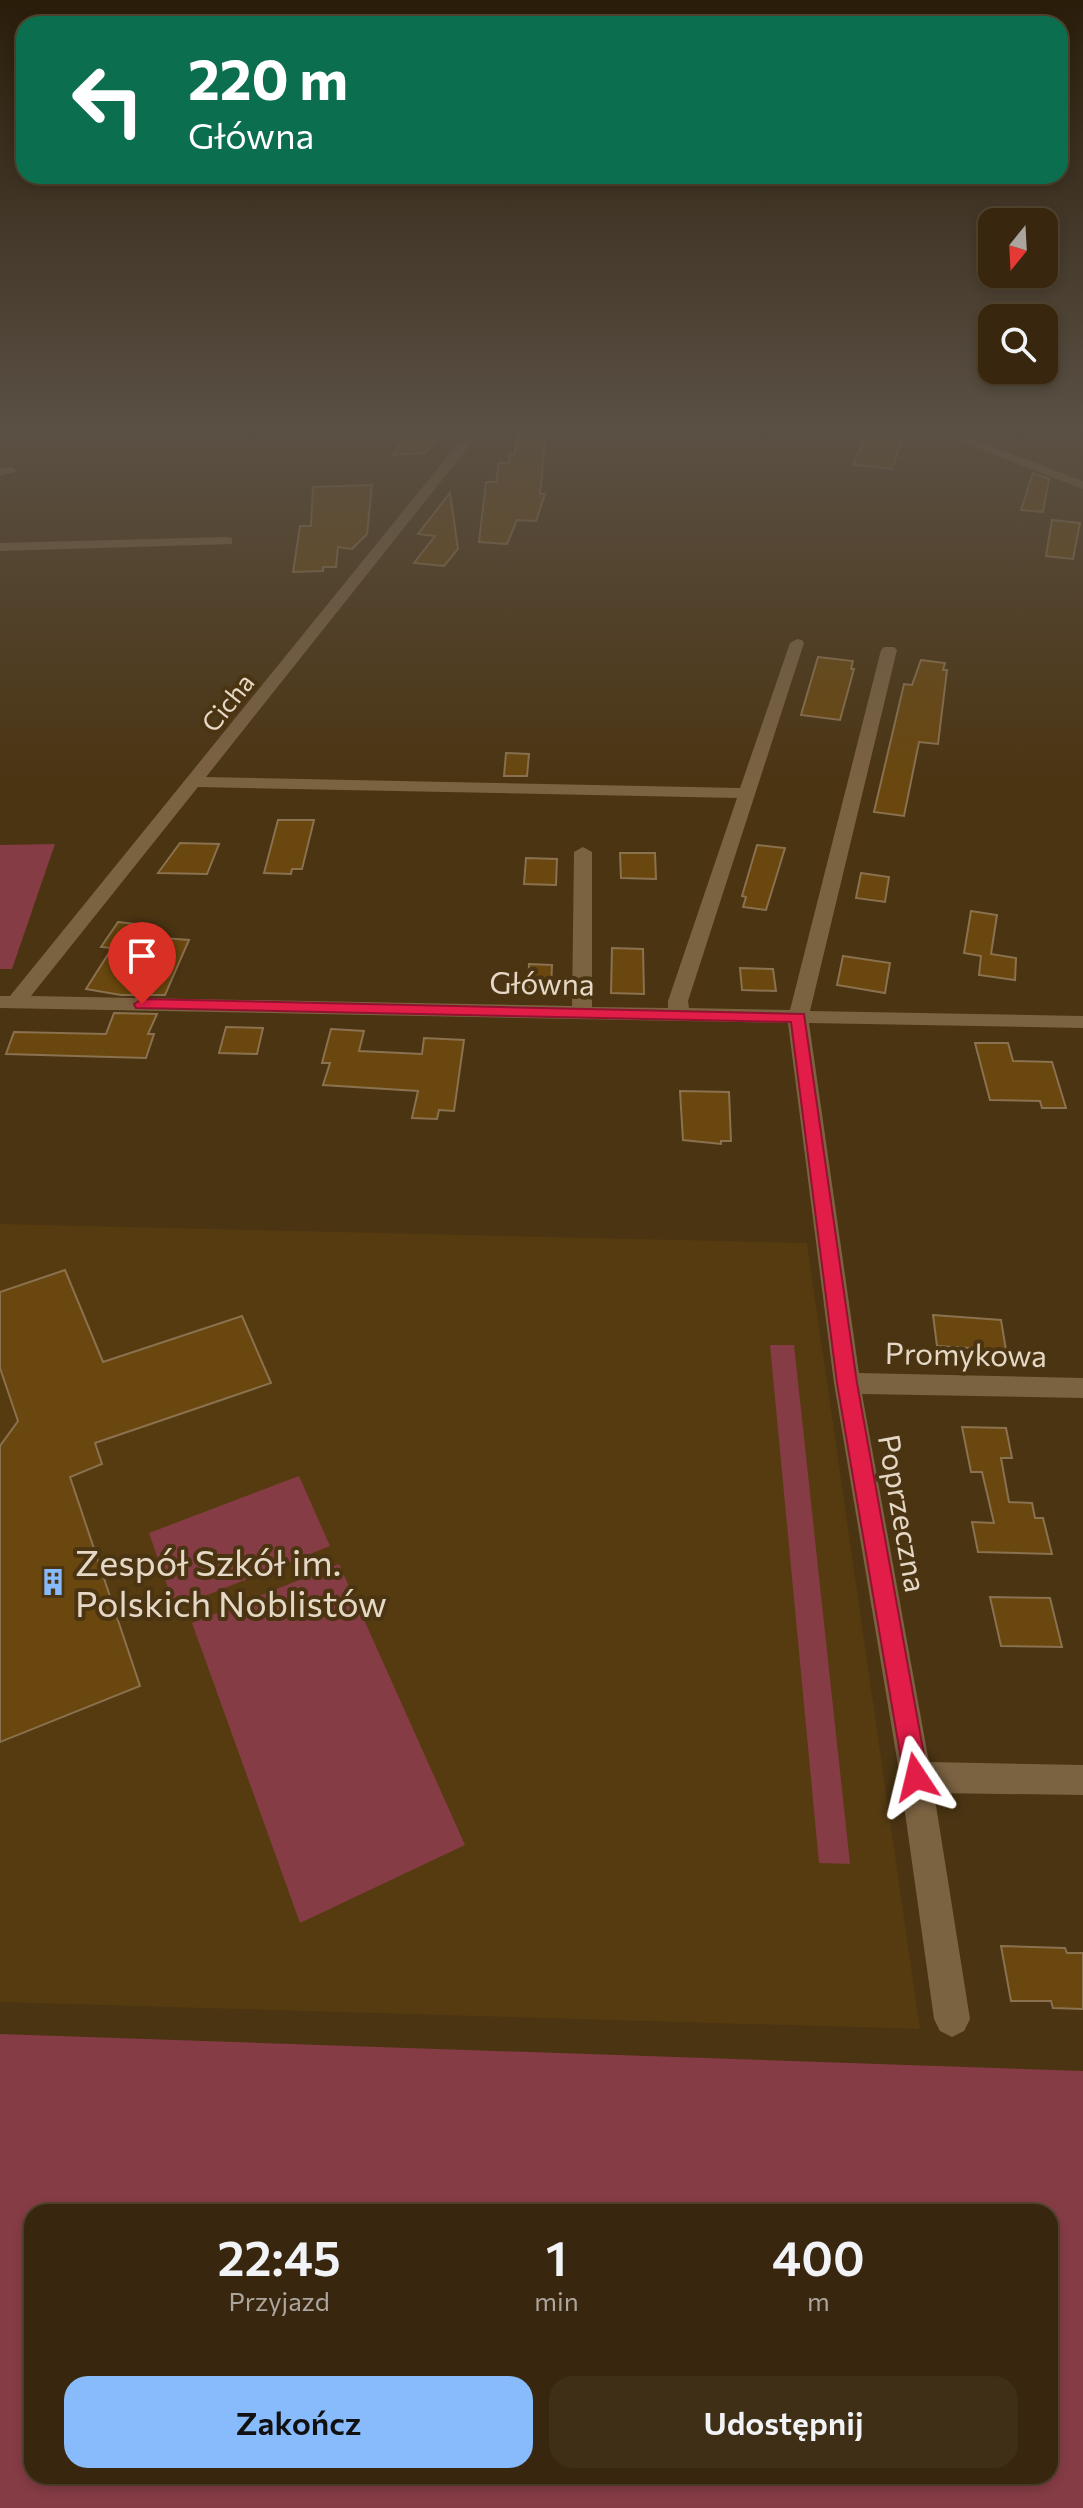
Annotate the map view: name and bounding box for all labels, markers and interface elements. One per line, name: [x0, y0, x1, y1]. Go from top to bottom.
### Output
text: 220 m: [188, 43, 348, 112]
icon: left: [56, 48, 160, 152]
text: Główna: [188, 112, 314, 156]
north arrow: [978, 208, 1058, 288]
map controls: [978, 208, 1058, 384]
button: search: [978, 304, 1058, 384]
street label: Cicha: [194, 667, 260, 737]
pin: [108, 922, 176, 1004]
icon: arrive: [120, 934, 164, 978]
street label: Główna: [489, 963, 595, 1001]
street label: Promykowa: [885, 1333, 1047, 1373]
street label: Poprzeczna: [872, 1431, 936, 1595]
place label: Zespół Szkół im. Polskich Noblistów: [75, 1539, 387, 1624]
building icon: Zespół Szkół im. Polskich Noblistów: [38, 1567, 68, 1597]
position arrow: [874, 1735, 958, 1819]
text: 22:45: [217, 2227, 341, 2286]
text: 1: [546, 2227, 567, 2286]
text: 400: [772, 2227, 865, 2286]
text: Przyjazd: [229, 2285, 330, 2316]
text: min: [534, 2285, 579, 2316]
text: m: [807, 2285, 830, 2316]
button: Zakończ: [64, 2376, 533, 2468]
button: Udostępnij: [549, 2376, 1018, 2468]

